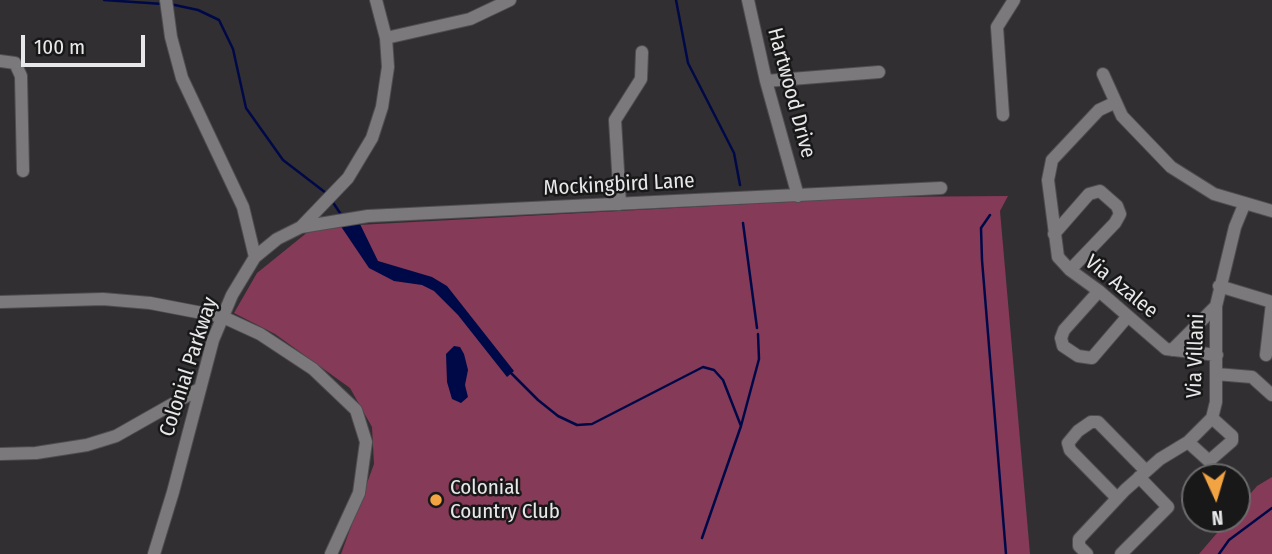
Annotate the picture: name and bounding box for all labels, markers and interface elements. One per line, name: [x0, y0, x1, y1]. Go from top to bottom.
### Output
scale bar: [24, 21, 149, 65]
street label: Hartwood Drive: [762, 25, 820, 161]
text: 100 m: [34, 34, 85, 60]
street label: Mockingbird Lane: [543, 168, 695, 202]
street label: Via Azalee: [1079, 250, 1163, 324]
street label: Colonial Parkway: [155, 294, 223, 440]
street label: Via Villani: [1182, 313, 1210, 399]
north arrow: [1181, 463, 1251, 533]
place label: Colonial Country Club: [450, 475, 560, 525]
marker: Colonial Country Club: [428, 492, 444, 508]
text: N: [1211, 506, 1224, 529]

